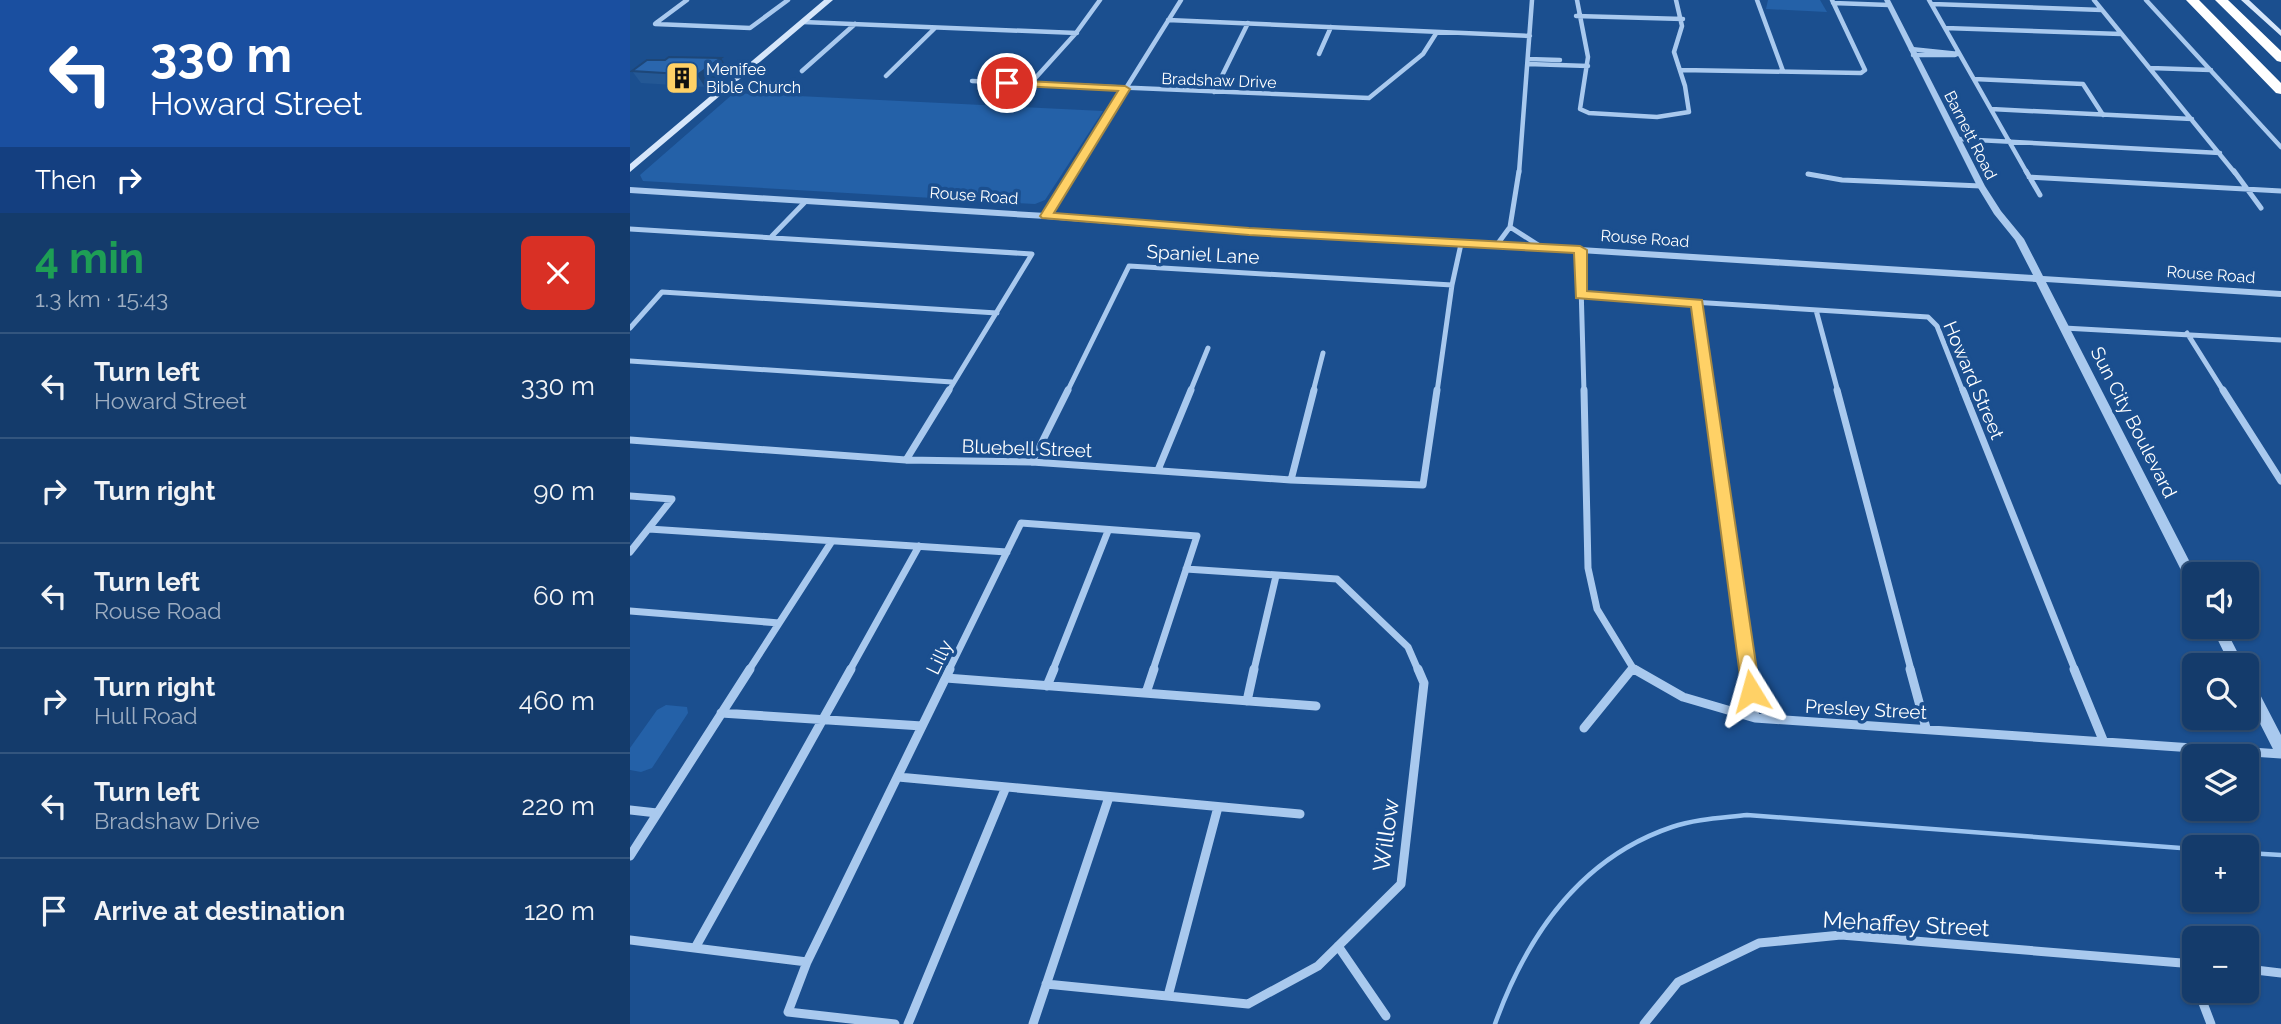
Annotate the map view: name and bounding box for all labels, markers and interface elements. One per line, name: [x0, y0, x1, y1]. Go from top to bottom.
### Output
text: 330 m: [150, 26, 292, 83]
icon: left: [35, 28, 126, 119]
pin: [977, 53, 1037, 113]
building icon: Menifee Bible Church: [663, 59, 701, 97]
place label: Menifee Bible Church: [706, 60, 801, 97]
icon: arrive: [988, 64, 1026, 102]
street label: Bradshaw Drive: [1161, 69, 1277, 92]
text: Howard Street: [150, 85, 362, 122]
street label: Barnett Road: [1940, 88, 2001, 183]
icon: right: [110, 161, 148, 199]
text: Then: [35, 165, 96, 195]
street label: Rouse Road: [929, 183, 1019, 208]
street label: Rouse Road: [1600, 226, 1690, 251]
text: 4 min: [35, 234, 144, 283]
button: close: [521, 236, 595, 310]
street label: Spaniel Lane: [1146, 240, 1260, 268]
street label: Rouse Road: [2166, 262, 2256, 287]
text: 1.3 km · 15:43: [35, 285, 168, 312]
street label: Howard Street: [1939, 318, 2009, 443]
street label: Sun City Boulevard: [2086, 343, 2182, 501]
text: Turn left: [94, 357, 200, 387]
icon: left: [35, 367, 73, 405]
text: 330 m: [521, 371, 595, 401]
text: Howard Street: [94, 387, 247, 414]
street label: Bluebell Street: [961, 435, 1093, 461]
icon: right: [35, 472, 73, 510]
text: Turn right: [94, 476, 215, 506]
text: 90 m: [533, 476, 595, 506]
map controls: [2182, 562, 2259, 1003]
button: sound: [2182, 562, 2259, 639]
text: Turn left: [94, 567, 200, 597]
icon: left: [35, 577, 73, 615]
text: 60 m: [533, 581, 595, 611]
text: Rouse Road: [94, 597, 222, 624]
street label: Lilly: [921, 636, 957, 678]
button: search: [2182, 653, 2259, 730]
position arrow: [1714, 654, 1788, 728]
text: Turn right: [94, 672, 215, 702]
icon: right: [35, 682, 73, 720]
text: 460 m: [519, 686, 595, 716]
street label: Presley Street: [1805, 695, 1928, 723]
text: Hull Road: [94, 702, 197, 729]
button: layers: [2182, 744, 2259, 821]
text: Turn left: [94, 777, 200, 807]
icon: left: [35, 787, 73, 825]
text: 220 m: [521, 791, 595, 821]
street label: Willow: [1367, 796, 1404, 873]
text: Bradshaw Drive: [94, 807, 260, 834]
button: +: [2182, 835, 2259, 912]
icon: arrive: [35, 892, 73, 930]
text: Arrive at destination: [94, 896, 345, 926]
text: 120 m: [524, 896, 595, 926]
street label: Mehaffey Street: [1822, 906, 1990, 941]
button: −: [2182, 926, 2259, 1003]

